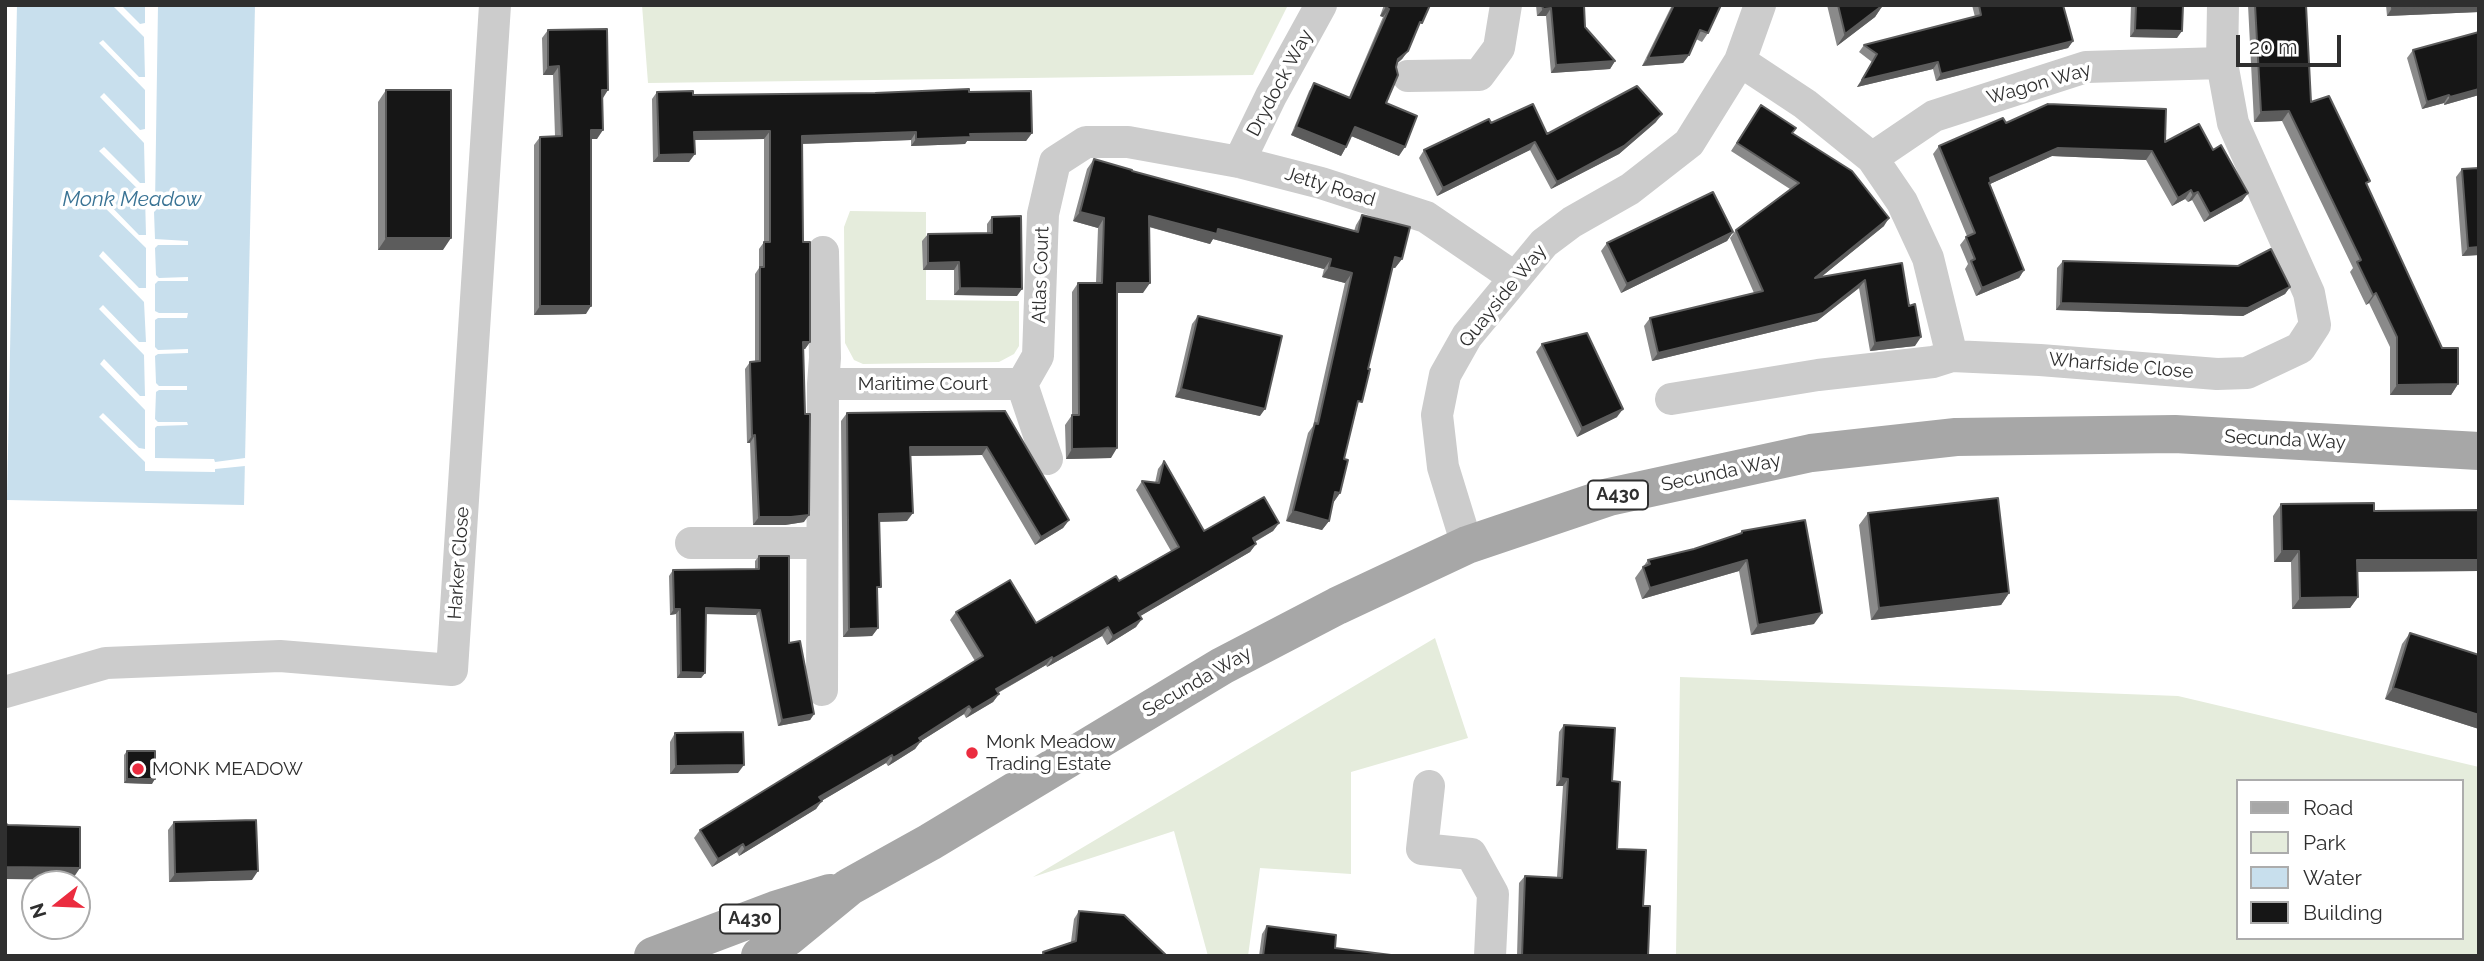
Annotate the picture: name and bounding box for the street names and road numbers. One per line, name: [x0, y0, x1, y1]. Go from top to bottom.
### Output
street label: Drydock Way: [1242, 26, 1318, 140]
street label: Wagon Way: [1984, 58, 2094, 110]
street label: Jetty Road: [1282, 162, 1378, 212]
street label: Atlas Court: [1028, 226, 1054, 324]
street label: Quayside Way: [1455, 240, 1551, 352]
street label: Wharfside Close: [2048, 348, 2194, 384]
street label: Maritime Court: [858, 373, 988, 395]
street label: Secunda Way: [2224, 425, 2346, 455]
street label: Secunda Way: [1659, 449, 1783, 497]
road number: A430: [1588, 480, 1648, 509]
street label: Harker Close: [444, 506, 474, 620]
street label: Secunda Way: [1139, 642, 1255, 722]
road number: A430: [720, 904, 780, 934]

